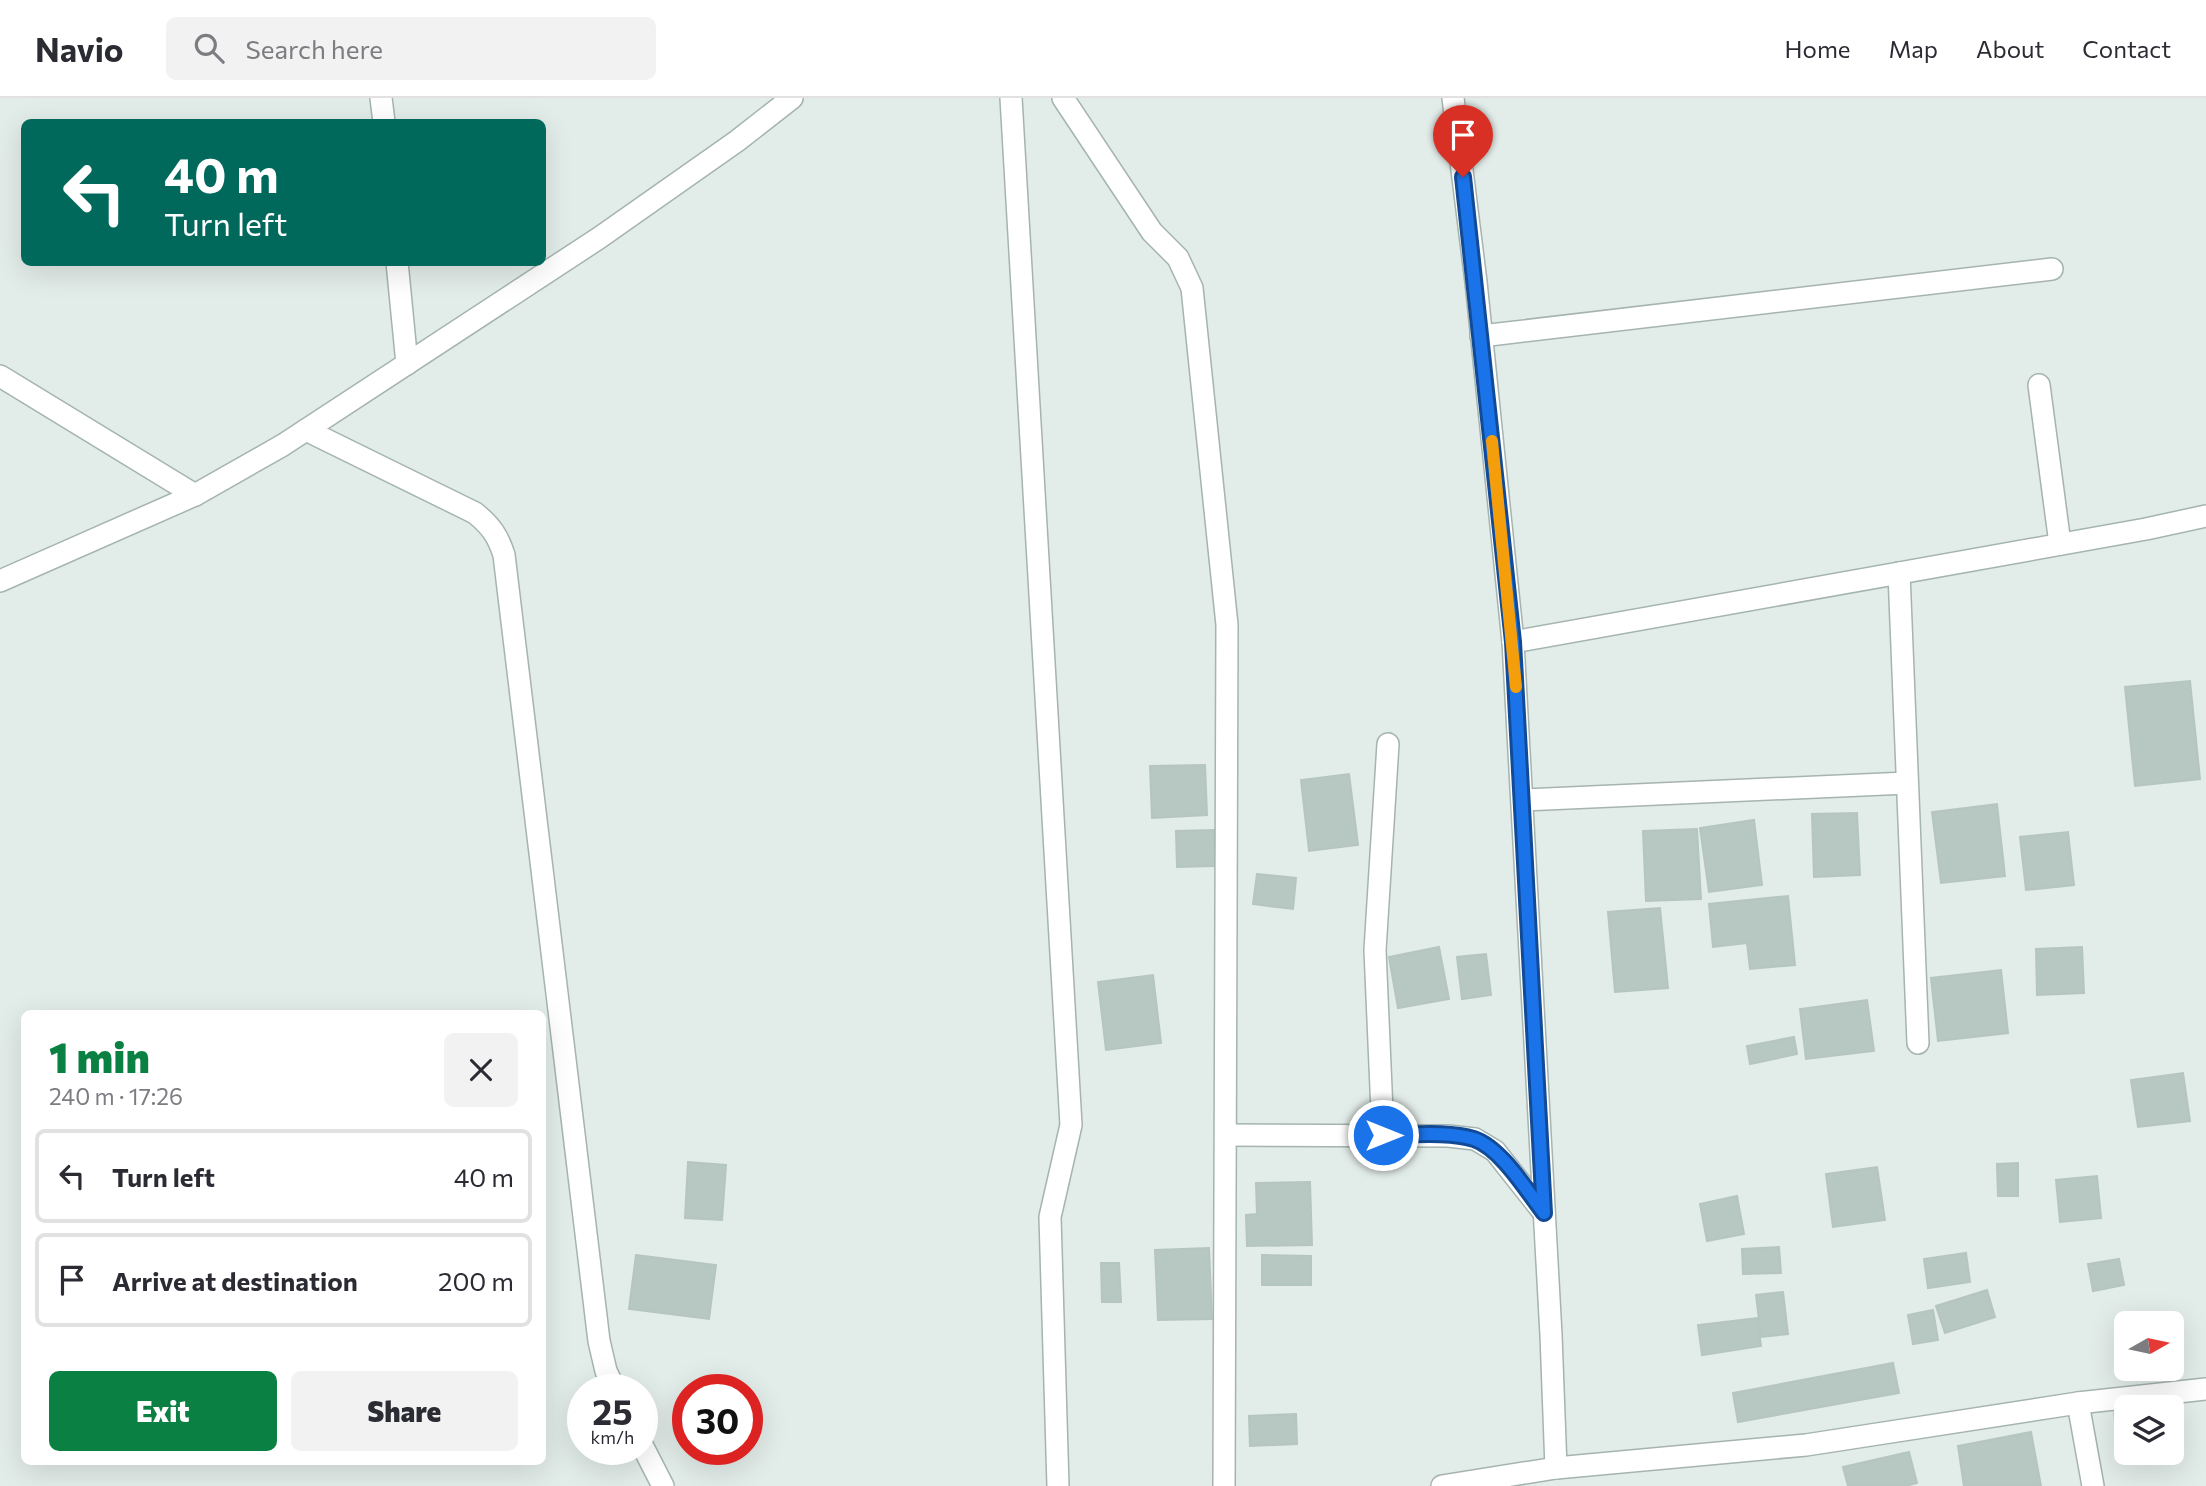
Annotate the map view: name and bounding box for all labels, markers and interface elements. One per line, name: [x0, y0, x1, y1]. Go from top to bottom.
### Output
search box: [166, 17, 656, 80]
text: Navio: [35, 28, 124, 69]
icon: search: [190, 29, 228, 67]
text: Search here: [246, 33, 383, 64]
text: Home: [1785, 34, 1851, 63]
text: Map: [1889, 34, 1938, 63]
text: About: [1976, 34, 2044, 63]
text: Contact: [2082, 34, 2171, 63]
pin: [1433, 105, 1493, 177]
icon: arrive: [1444, 116, 1482, 154]
text: 40 m: [164, 143, 279, 203]
icon: left: [49, 147, 140, 238]
text: Turn left: [164, 203, 288, 243]
text: 1 min: [49, 1030, 150, 1082]
button: close: [444, 1033, 518, 1107]
text: 240 m · 17:26: [49, 1082, 183, 1110]
position arrow: [1346, 1098, 1420, 1172]
icon: left: [53, 1157, 91, 1195]
text: Turn left: [112, 1161, 215, 1192]
text: 40 m: [454, 1161, 514, 1192]
icon: arrive: [53, 1261, 91, 1299]
text: Arrive at destination: [112, 1265, 358, 1296]
text: 200 m: [438, 1265, 514, 1296]
north arrow: [2114, 1311, 2184, 1381]
map controls: [2114, 1311, 2184, 1465]
button: Exit: [49, 1371, 277, 1451]
button: Share: [291, 1371, 518, 1451]
speed limit sign: 30: [672, 1374, 763, 1465]
text: 25: [592, 1389, 633, 1432]
button: layers: [2114, 1395, 2184, 1465]
text: km/h: [591, 1426, 634, 1448]

